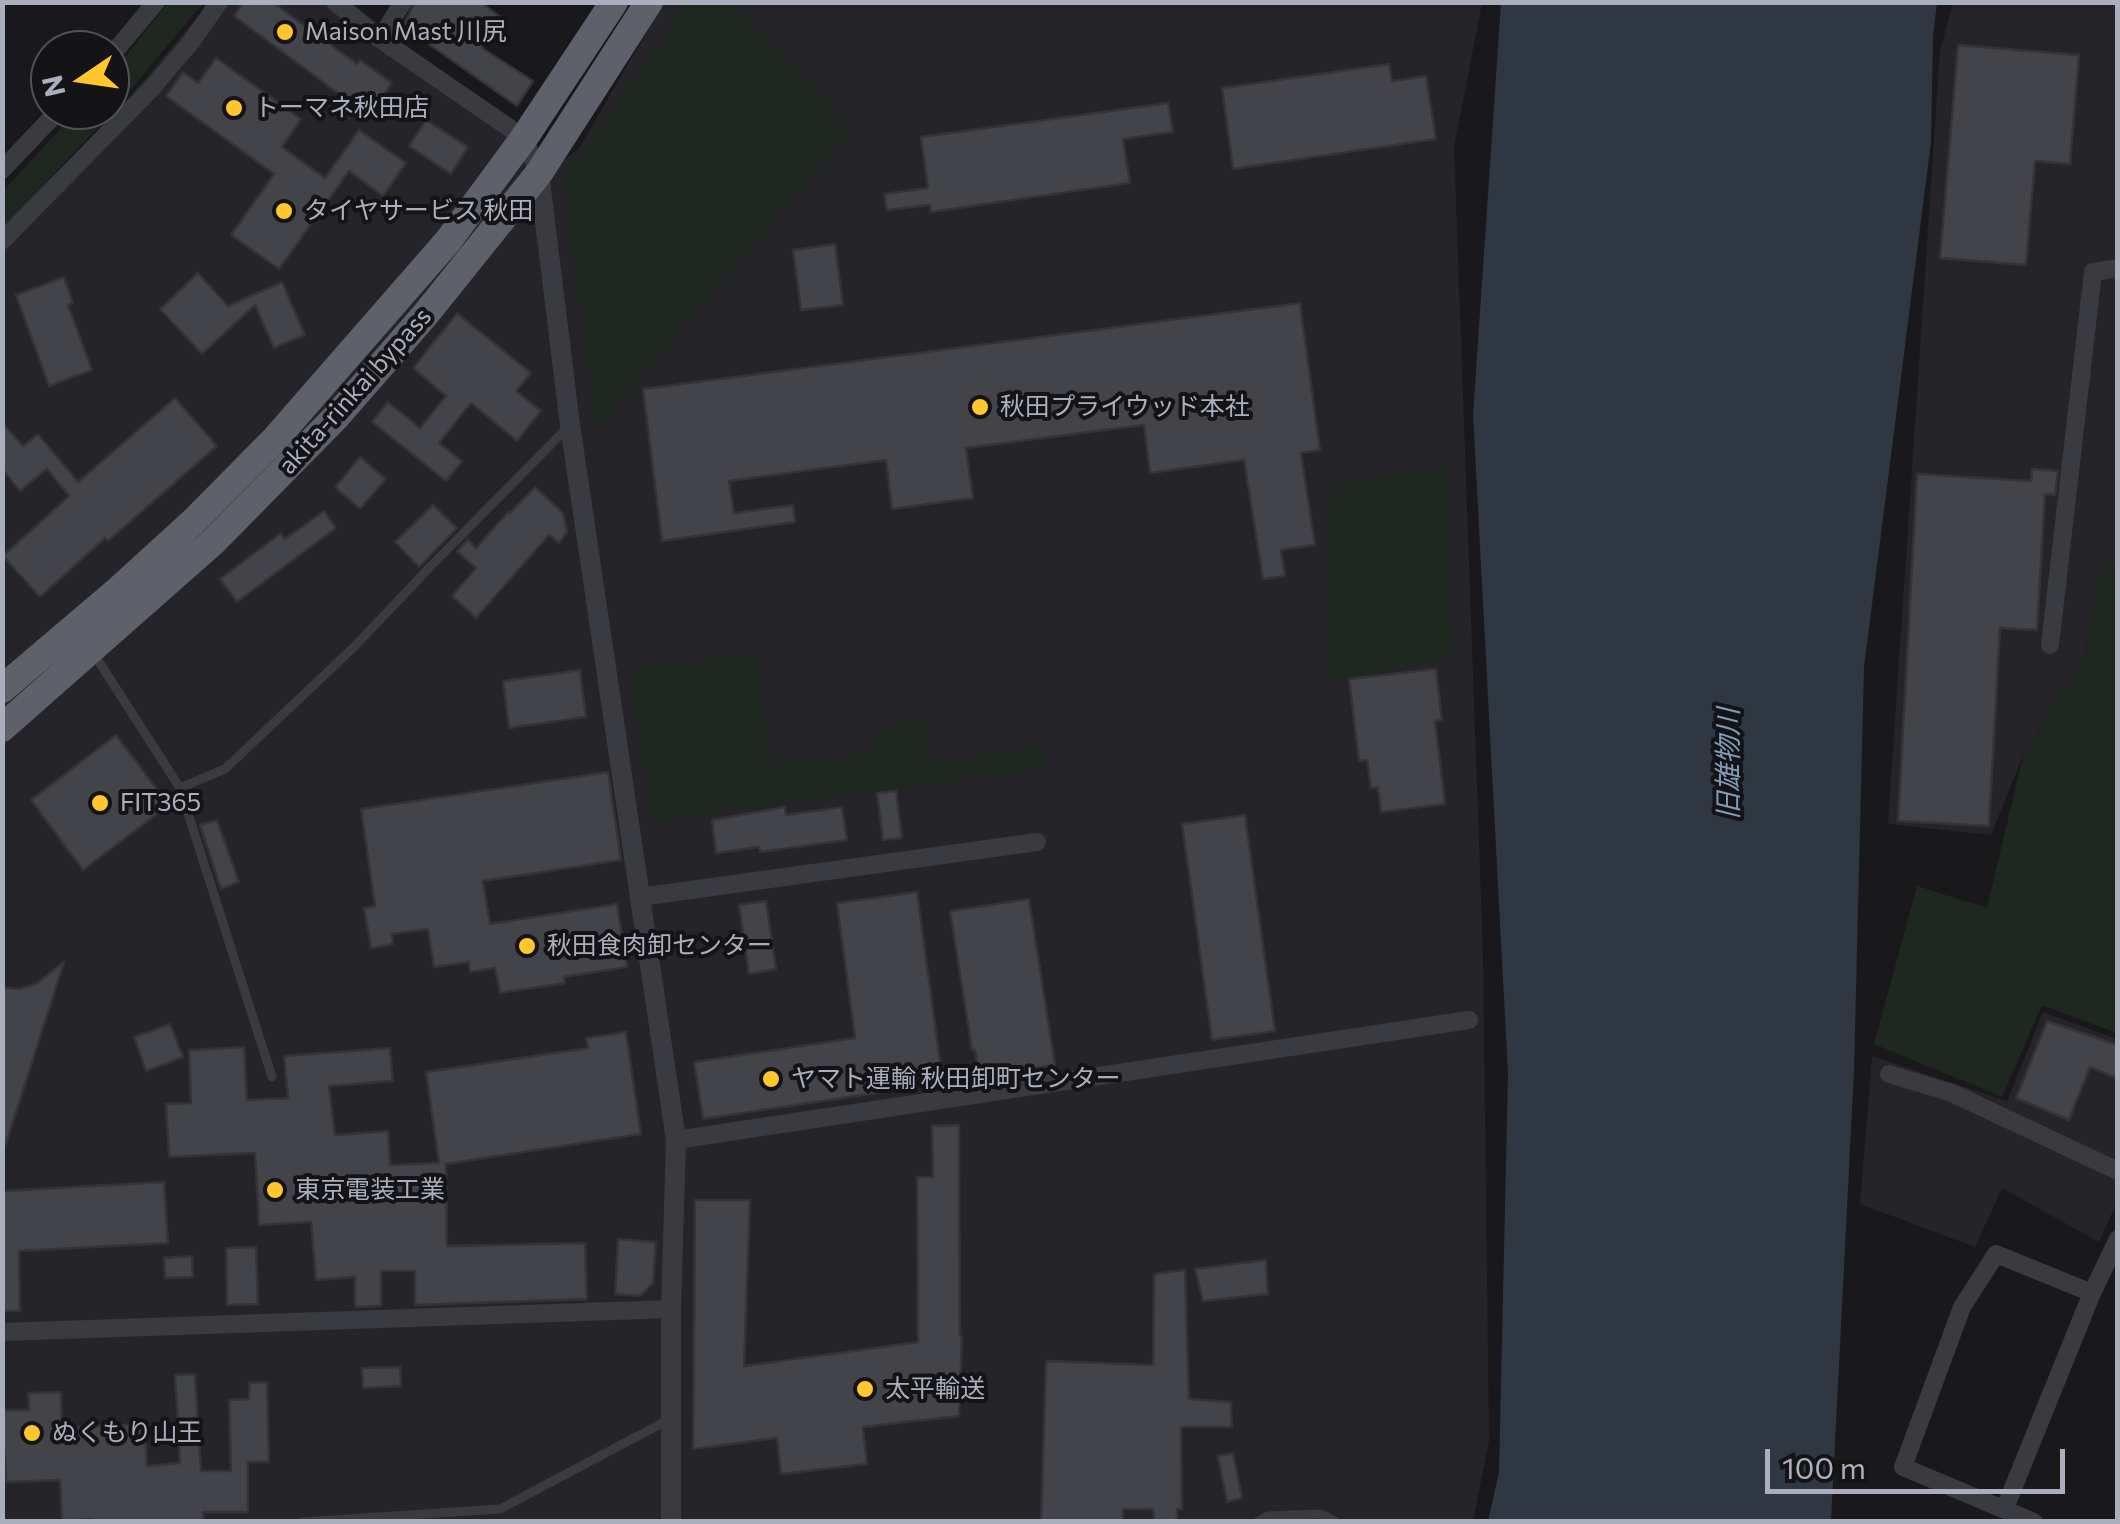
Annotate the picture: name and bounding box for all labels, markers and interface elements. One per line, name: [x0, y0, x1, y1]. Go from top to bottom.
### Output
place label: Maison Mast 川尻: [305, 17, 507, 47]
marker: Maison Mast 川尻: [274, 21, 296, 43]
north arrow: [30, 30, 130, 130]
text: N: [34, 72, 72, 100]
place label: トーマネ秋田店: [254, 93, 429, 123]
marker: トーマネ秋田店: [223, 97, 245, 119]
place label: タイヤサービス 秋田: [304, 196, 534, 226]
marker: タイヤサービス 秋田: [273, 200, 295, 222]
street label: akita-rinkai bypass: [272, 302, 438, 480]
place label: 秋田プライウッド本社: [1000, 392, 1250, 422]
marker: 秋田プライウッド本社: [969, 396, 991, 418]
water label: 旧雄物川: [1712, 708, 1746, 820]
place label: FIT365: [120, 788, 201, 818]
marker: FIT365: [89, 792, 111, 814]
place label: 秋田食肉卸センター: [547, 931, 772, 961]
marker: 秋田食肉卸センター: [516, 935, 538, 957]
place label: ヤマト運輸 秋田卸町センター: [791, 1064, 1121, 1094]
marker: ヤマト運輸 秋田卸町センター: [760, 1068, 782, 1090]
place label: 東京電装工業: [295, 1175, 445, 1205]
marker: 東京電装工業: [264, 1179, 286, 1201]
place label: 太平輸送: [885, 1374, 985, 1404]
marker: 太平輸送: [854, 1378, 876, 1400]
place label: ぬくもり山王: [52, 1418, 202, 1448]
marker: ぬくもり山王: [21, 1422, 43, 1444]
scale bar: [1770, 1429, 2070, 1491]
text: 100 m: [1782, 1448, 1866, 1485]

